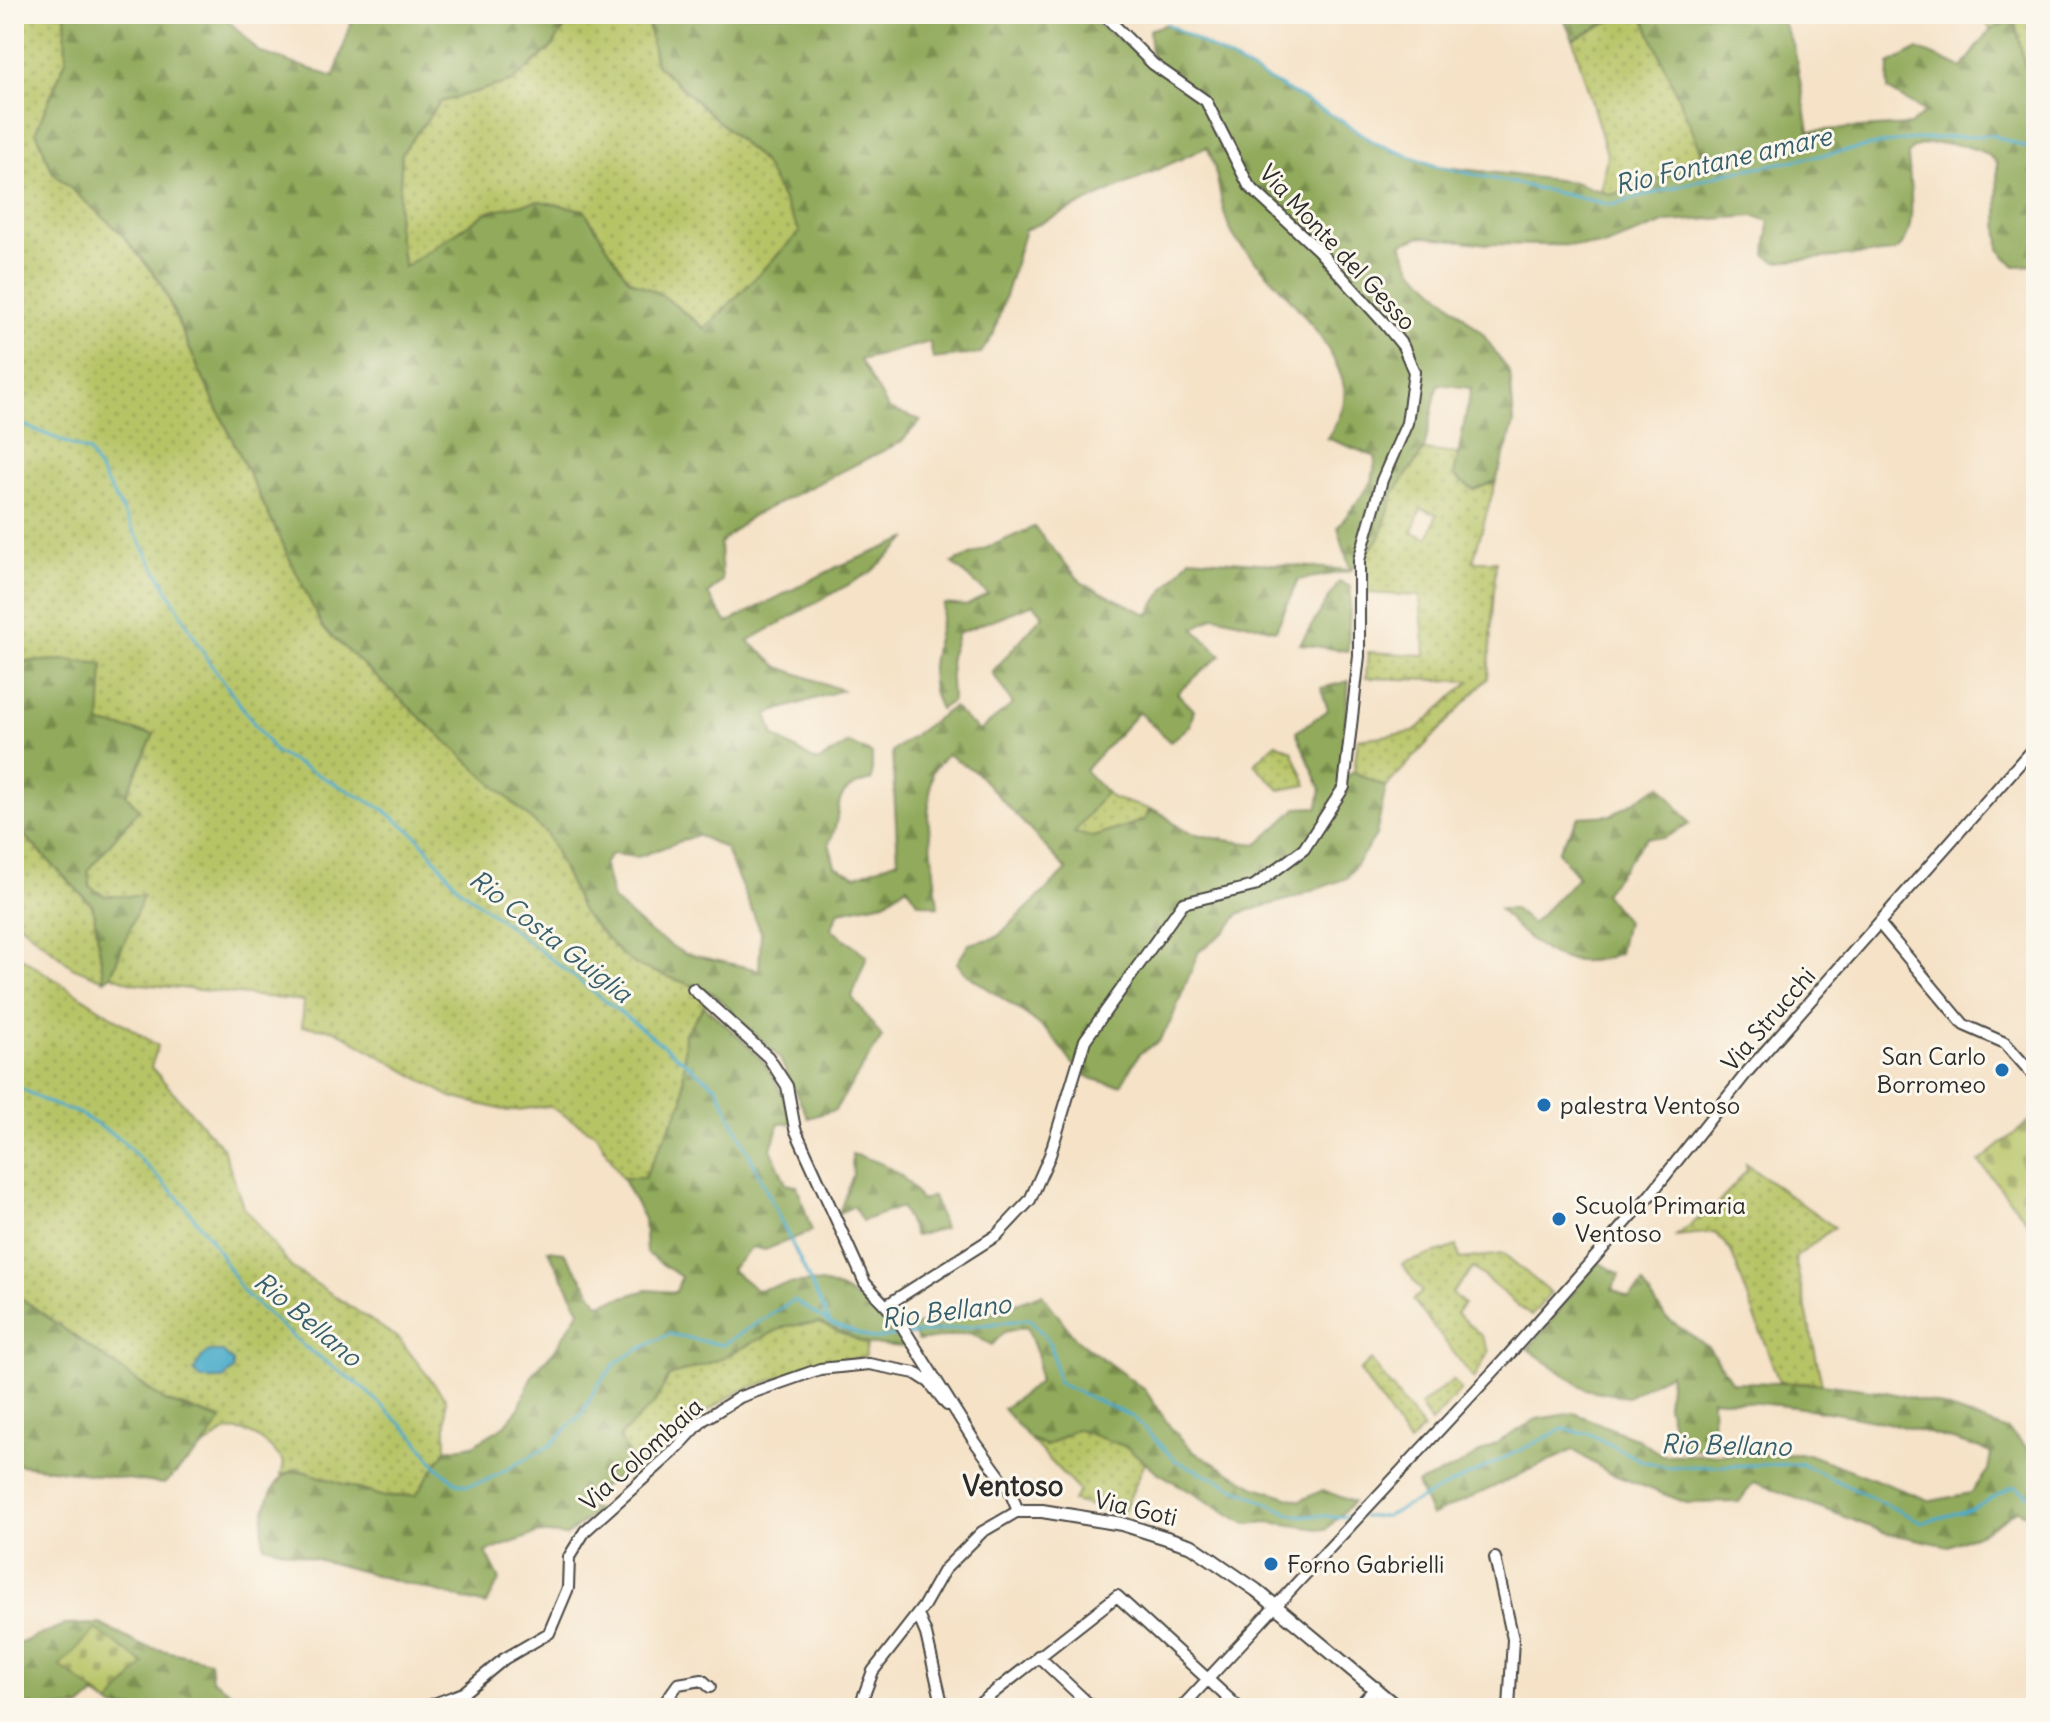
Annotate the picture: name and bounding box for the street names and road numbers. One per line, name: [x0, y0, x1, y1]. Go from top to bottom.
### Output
street label: Via Monte del Gesso: [1253, 158, 1423, 336]
street label: Via Strucchi: [1715, 961, 1821, 1077]
street label: Via Colombaia: [573, 1391, 709, 1517]
street label: Via Goti: [1092, 1484, 1180, 1532]

